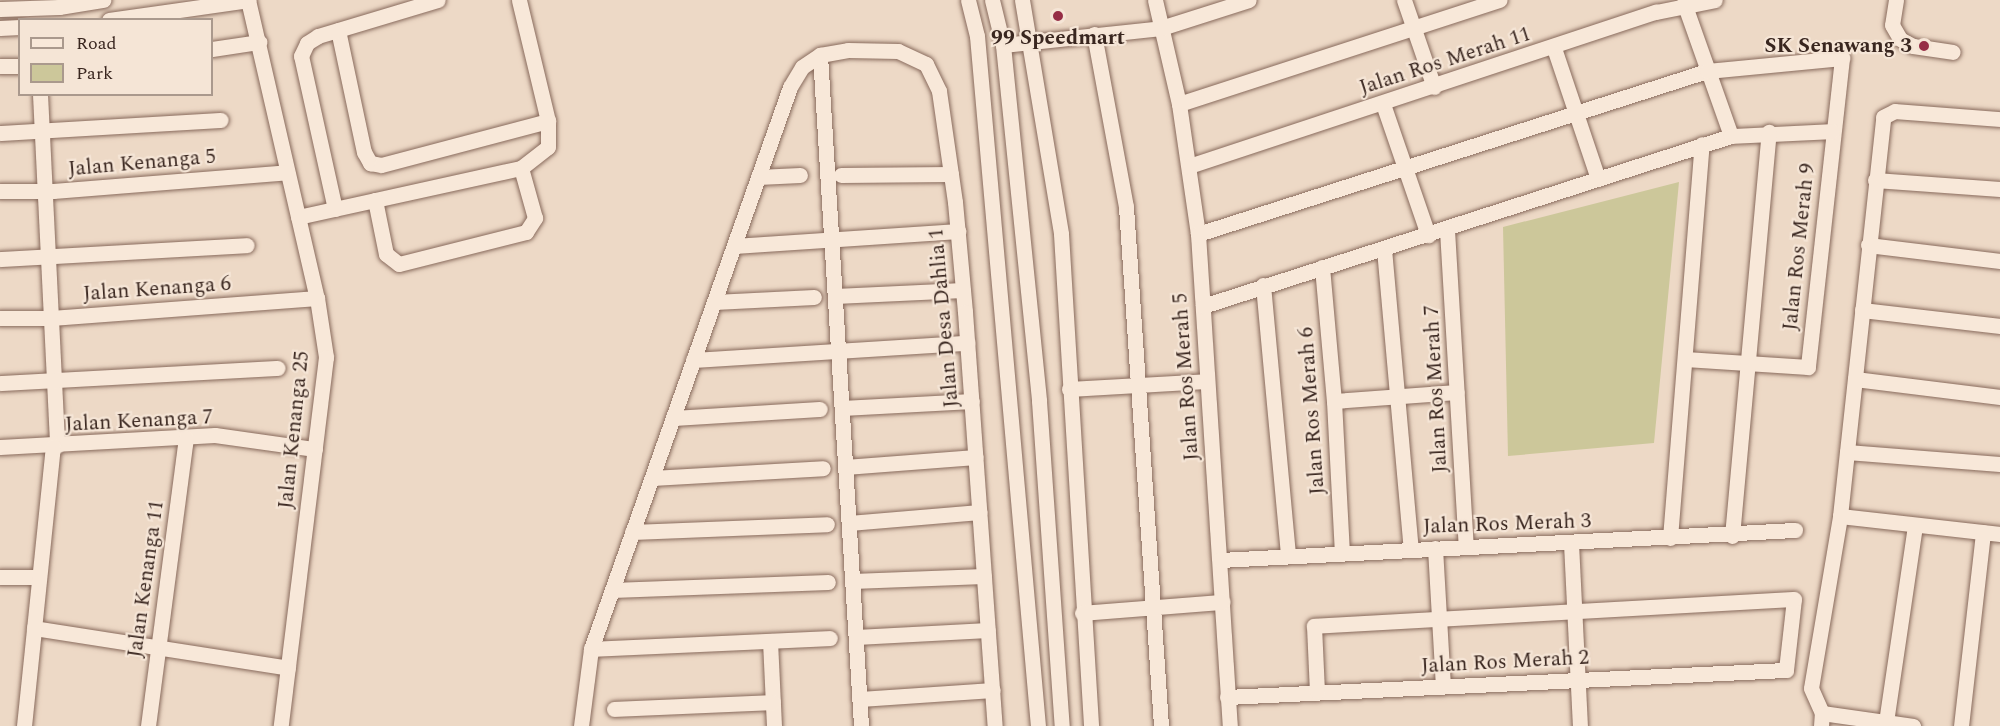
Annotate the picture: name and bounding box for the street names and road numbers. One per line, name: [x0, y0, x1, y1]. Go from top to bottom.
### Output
street label: Jalan Ros Merah 11: [1356, 21, 1534, 101]
street label: Jalan Kenanga 5: [67, 144, 217, 182]
street label: Jalan Ros Merah 9: [1778, 162, 1820, 332]
street label: Jalan Desa Dahlia 1: [924, 227, 964, 409]
street label: Jalan Kenanga 6: [82, 271, 232, 307]
street label: Jalan Ros Merah 5: [1168, 292, 1204, 462]
street label: Jalan Ros Merah 7: [1419, 304, 1453, 474]
street label: Jalan Ros Merah 6: [1294, 326, 1330, 496]
street label: Jalan Kenanga 25: [273, 350, 315, 510]
street label: Jalan Kenanga 7: [64, 405, 214, 437]
street label: Jalan Kenanga 11: [122, 499, 170, 659]
street label: Jalan Ros Merah 3: [1423, 508, 1591, 540]
street label: Jalan Ros Merah 2: [1420, 645, 1590, 679]

